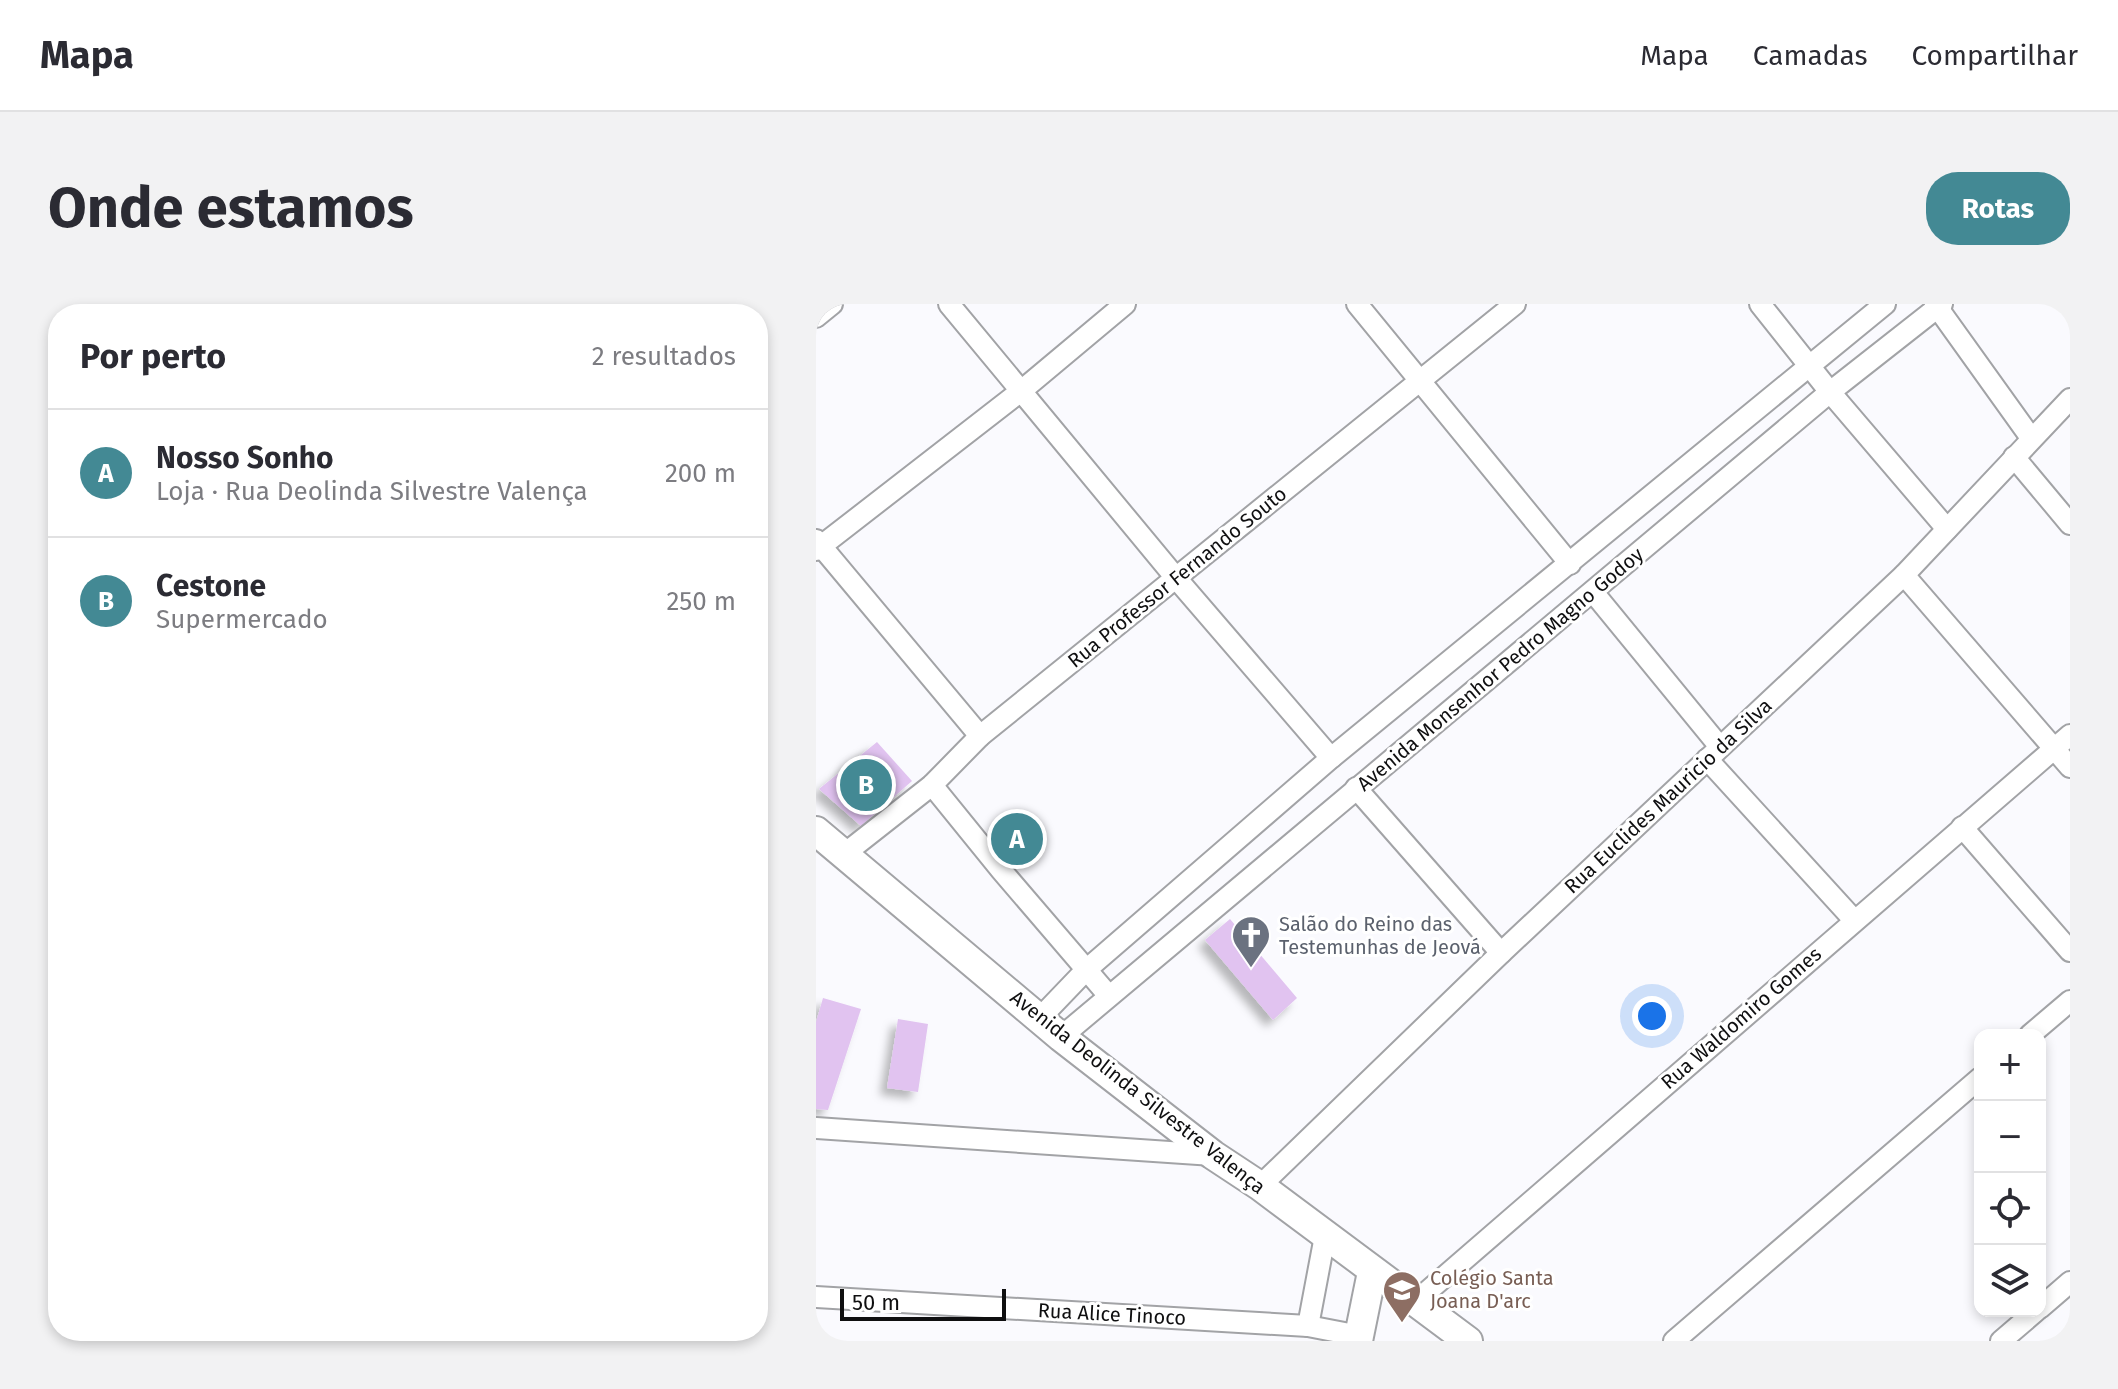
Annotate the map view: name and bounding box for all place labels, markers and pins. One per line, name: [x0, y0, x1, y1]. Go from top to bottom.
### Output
pin: B: [840, 755, 892, 815]
pin: A: [991, 809, 1043, 869]
place label: Salão do Reino das Testemunhas de Jeová: [1279, 912, 1481, 959]
church icon: Salão do Reino das Testemunhas de Jeová: [1230, 914, 1272, 969]
place label: Colégio Santa Joana D'arc: [1430, 1266, 1554, 1313]
school or university icon: Colégio Santa Joana D'arc: [1381, 1269, 1423, 1324]

